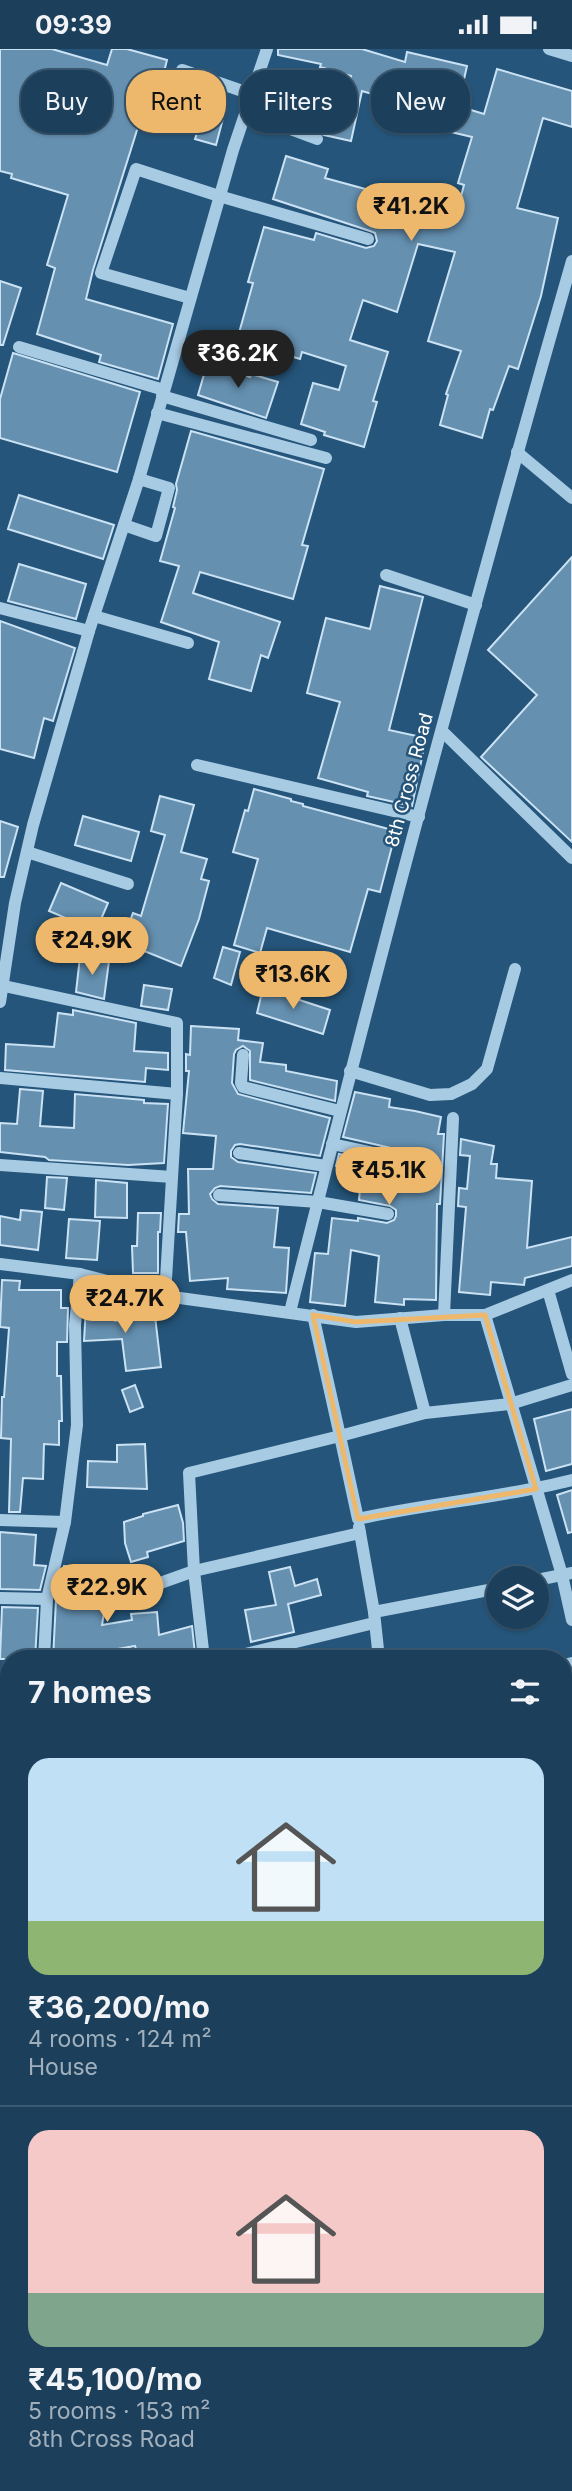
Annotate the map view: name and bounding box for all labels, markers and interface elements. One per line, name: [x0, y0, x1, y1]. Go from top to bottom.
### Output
text: 09:39: [35, 9, 112, 40]
chip: Buy: [21, 70, 112, 133]
chip: Rent: [126, 70, 226, 133]
chip: Filters: [240, 70, 357, 133]
chip: New: [371, 70, 470, 133]
pin: ₹41.2K: [354, 183, 468, 243]
text: ₹41.2K: [373, 192, 449, 220]
pin: ₹36.2K: [181, 331, 295, 390]
text: ₹36.2K: [198, 339, 278, 367]
street label: 8th Cross Road: [380, 710, 438, 850]
pin: ₹24.9K: [35, 918, 149, 977]
text: ₹24.9K: [52, 926, 132, 954]
pin: ₹13.6K: [236, 951, 350, 1011]
text: ₹13.6K: [255, 960, 331, 988]
pin: ₹45.1K: [332, 1147, 446, 1207]
text: ₹45.1K: [352, 1156, 426, 1184]
pin: ₹24.7K: [68, 1275, 182, 1335]
text: ₹24.7K: [85, 1284, 165, 1312]
pin: ₹22.9K: [50, 1565, 164, 1624]
map controls: [486, 1566, 549, 1629]
button: layers: [486, 1566, 549, 1629]
text: ₹22.9K: [67, 1573, 147, 1601]
icon: filters: [506, 1673, 544, 1711]
text: 7 homes: [28, 1674, 152, 1710]
icon: home: [223, 1804, 349, 1930]
text: ₹36,200/mo: [28, 1989, 210, 2025]
text: 4 rooms · 124 m²: [28, 2025, 212, 2053]
text: House: [28, 2053, 98, 2081]
icon: home: [223, 2176, 349, 2302]
text: ₹45,100/mo: [28, 2361, 202, 2397]
text: 5 rooms · 153 m²: [28, 2397, 210, 2425]
text: 8th Cross Road: [28, 2425, 195, 2453]

